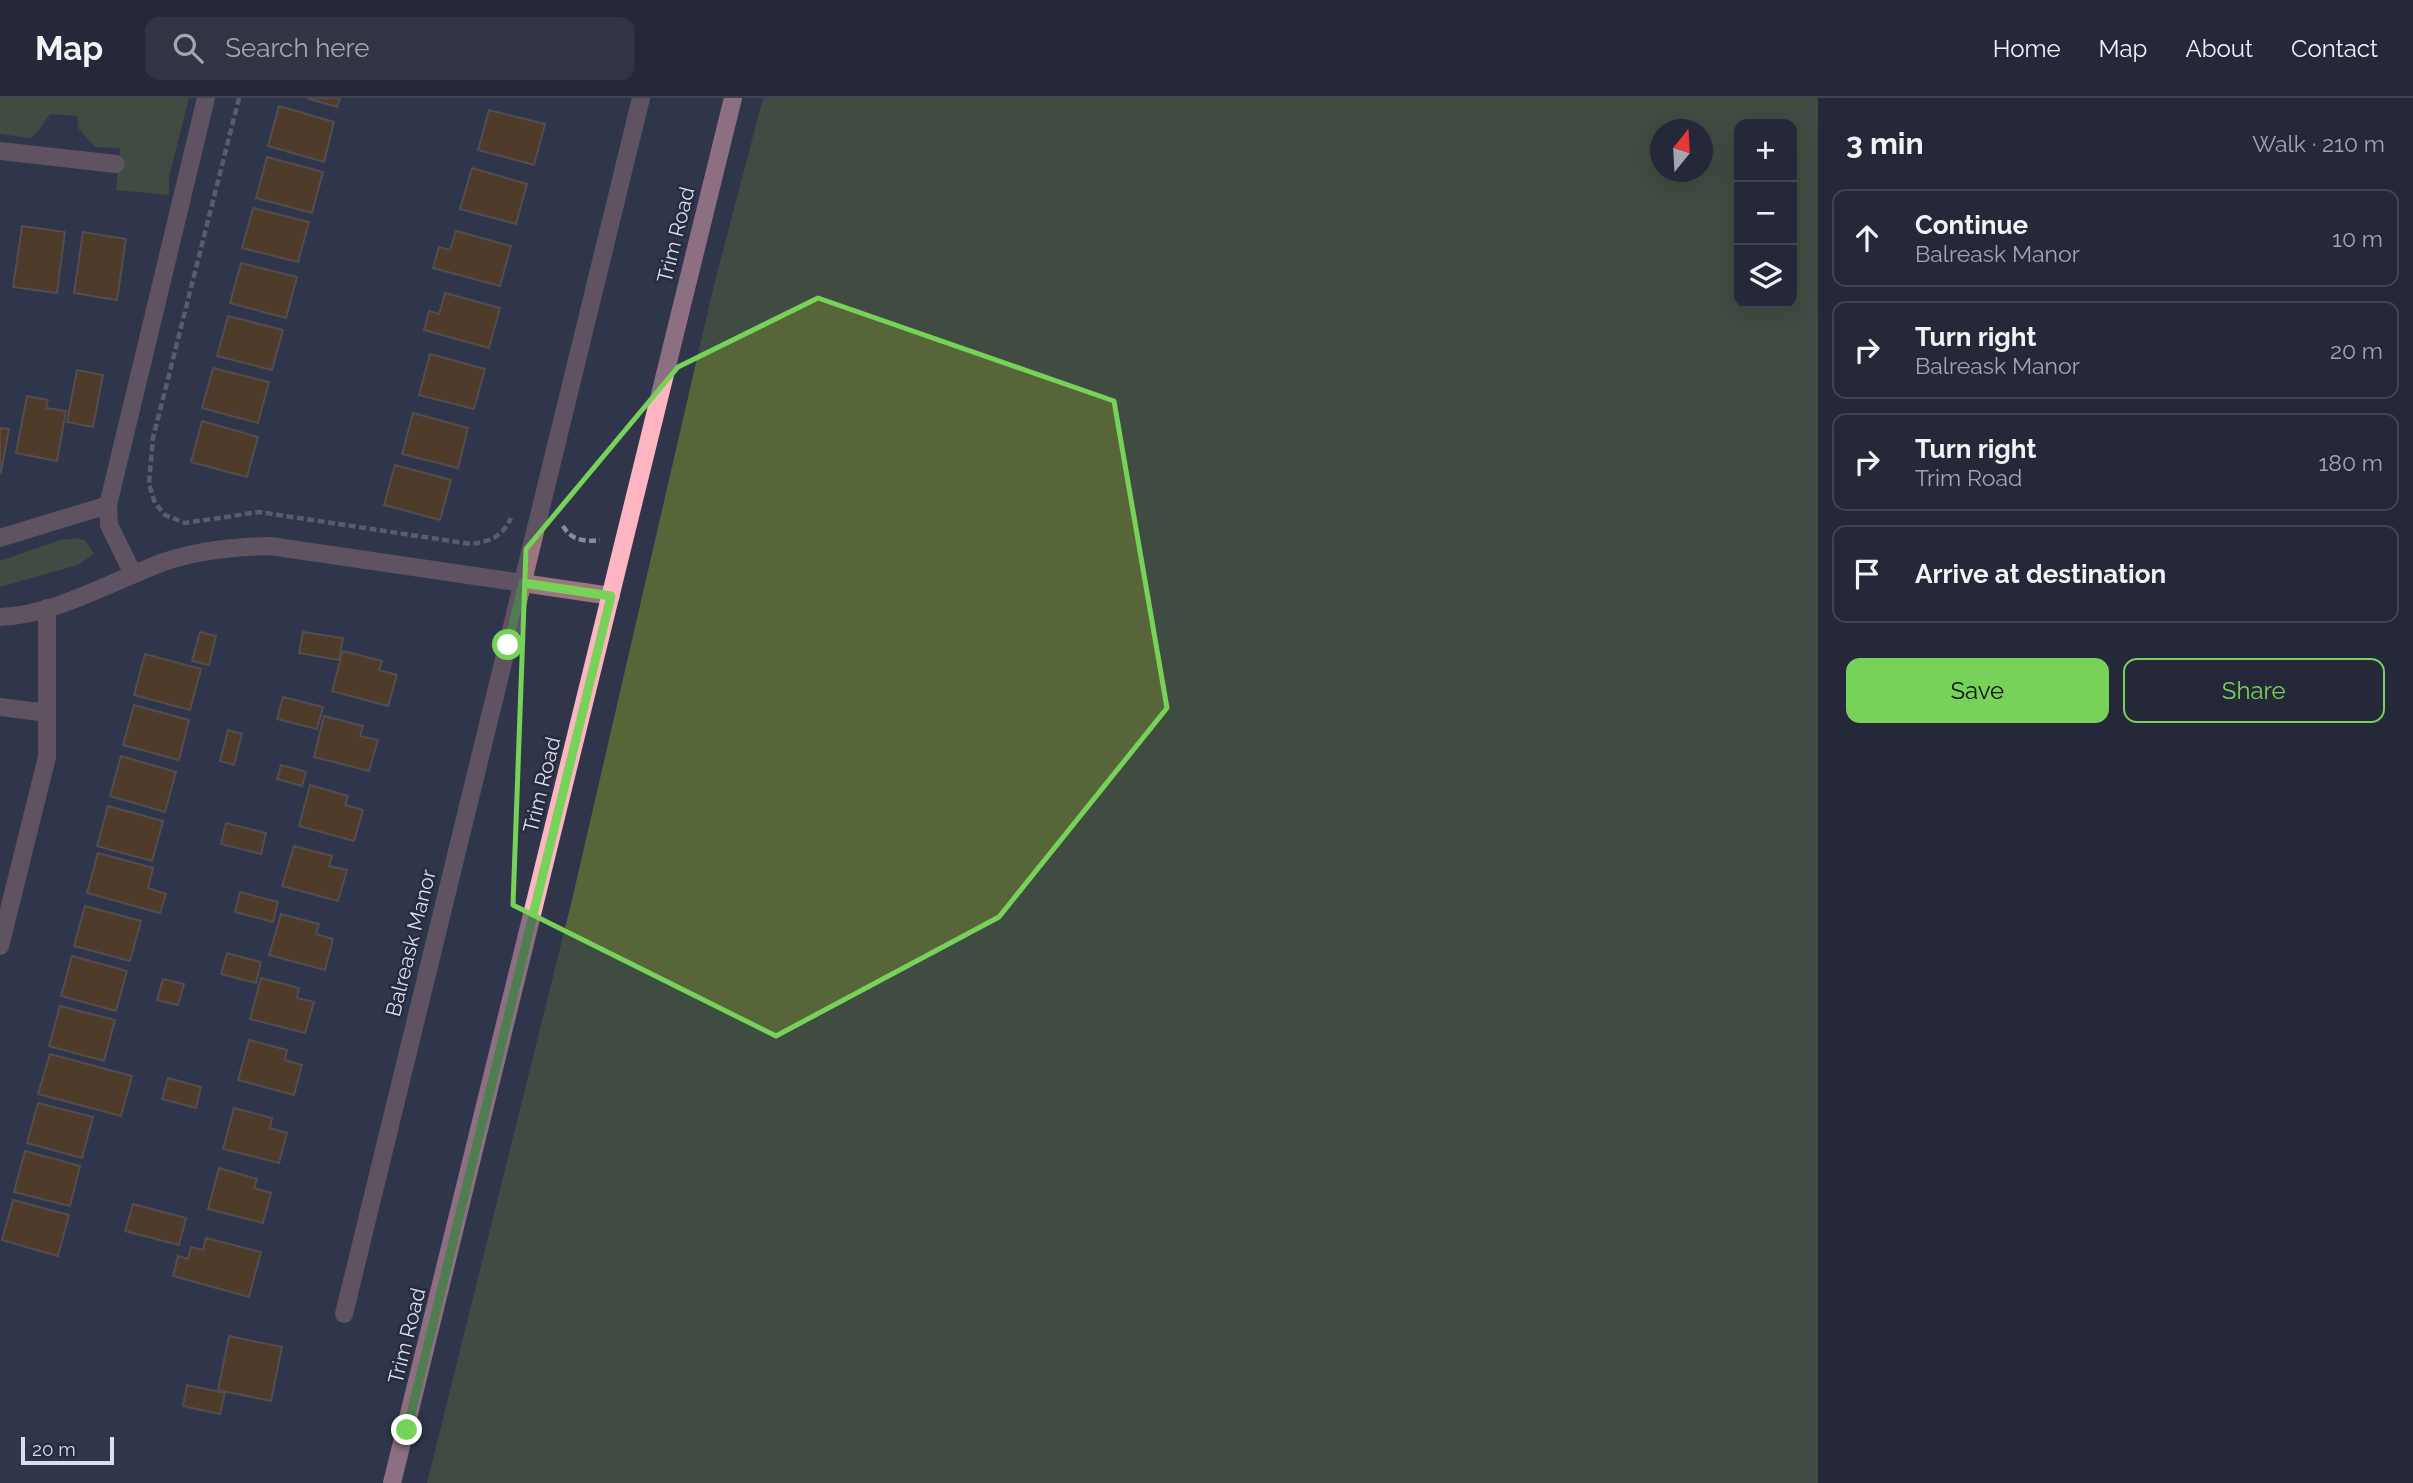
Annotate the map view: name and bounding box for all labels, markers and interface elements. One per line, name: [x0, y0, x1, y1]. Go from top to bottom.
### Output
search box: [145, 17, 635, 80]
text: Map: [35, 29, 103, 68]
icon: search: [169, 29, 207, 67]
text: Search here: [225, 33, 370, 63]
text: Home: [1993, 34, 2061, 63]
text: Map: [2099, 34, 2147, 63]
text: About: [2185, 34, 2253, 63]
text: Contact: [2291, 34, 2378, 63]
north arrow: [1650, 119, 1713, 182]
map controls: [1734, 119, 1797, 308]
button: +: [1734, 119, 1797, 182]
text: 3 min: [1846, 126, 1924, 161]
text: Walk · 210 m: [2252, 130, 2385, 157]
button: −: [1734, 182, 1797, 245]
street label: Trim Road: [652, 184, 699, 285]
text: Continue: [1915, 210, 2028, 240]
icon: ahead: [1848, 219, 1886, 257]
text: 10 m: [2332, 225, 2383, 252]
text: Balreask Manor: [1915, 240, 2080, 267]
button: layers: [1734, 245, 1797, 308]
text: Turn right: [1915, 322, 2036, 352]
icon: right: [1848, 331, 1886, 369]
text: 20 m: [2330, 337, 2383, 364]
text: Balreask Manor: [1915, 352, 2080, 379]
text: Turn right: [1915, 434, 2036, 464]
icon: right: [1848, 443, 1886, 481]
text: 180 m: [2318, 449, 2383, 476]
text: Trim Road: [1915, 464, 2022, 491]
icon: arrive: [1848, 555, 1886, 593]
text: Arrive at destination: [1915, 559, 2166, 589]
route start: [492, 629, 523, 660]
button: Save: [1846, 658, 2109, 723]
button: Share: [2123, 658, 2385, 723]
street label: Trim Road: [518, 734, 565, 835]
street label: Balreask Manor: [380, 866, 441, 1019]
street label: Trim Road: [383, 1285, 430, 1386]
route end: [391, 1414, 422, 1445]
scale bar: [21, 1434, 114, 1466]
text: 20 m: [32, 1438, 76, 1460]

